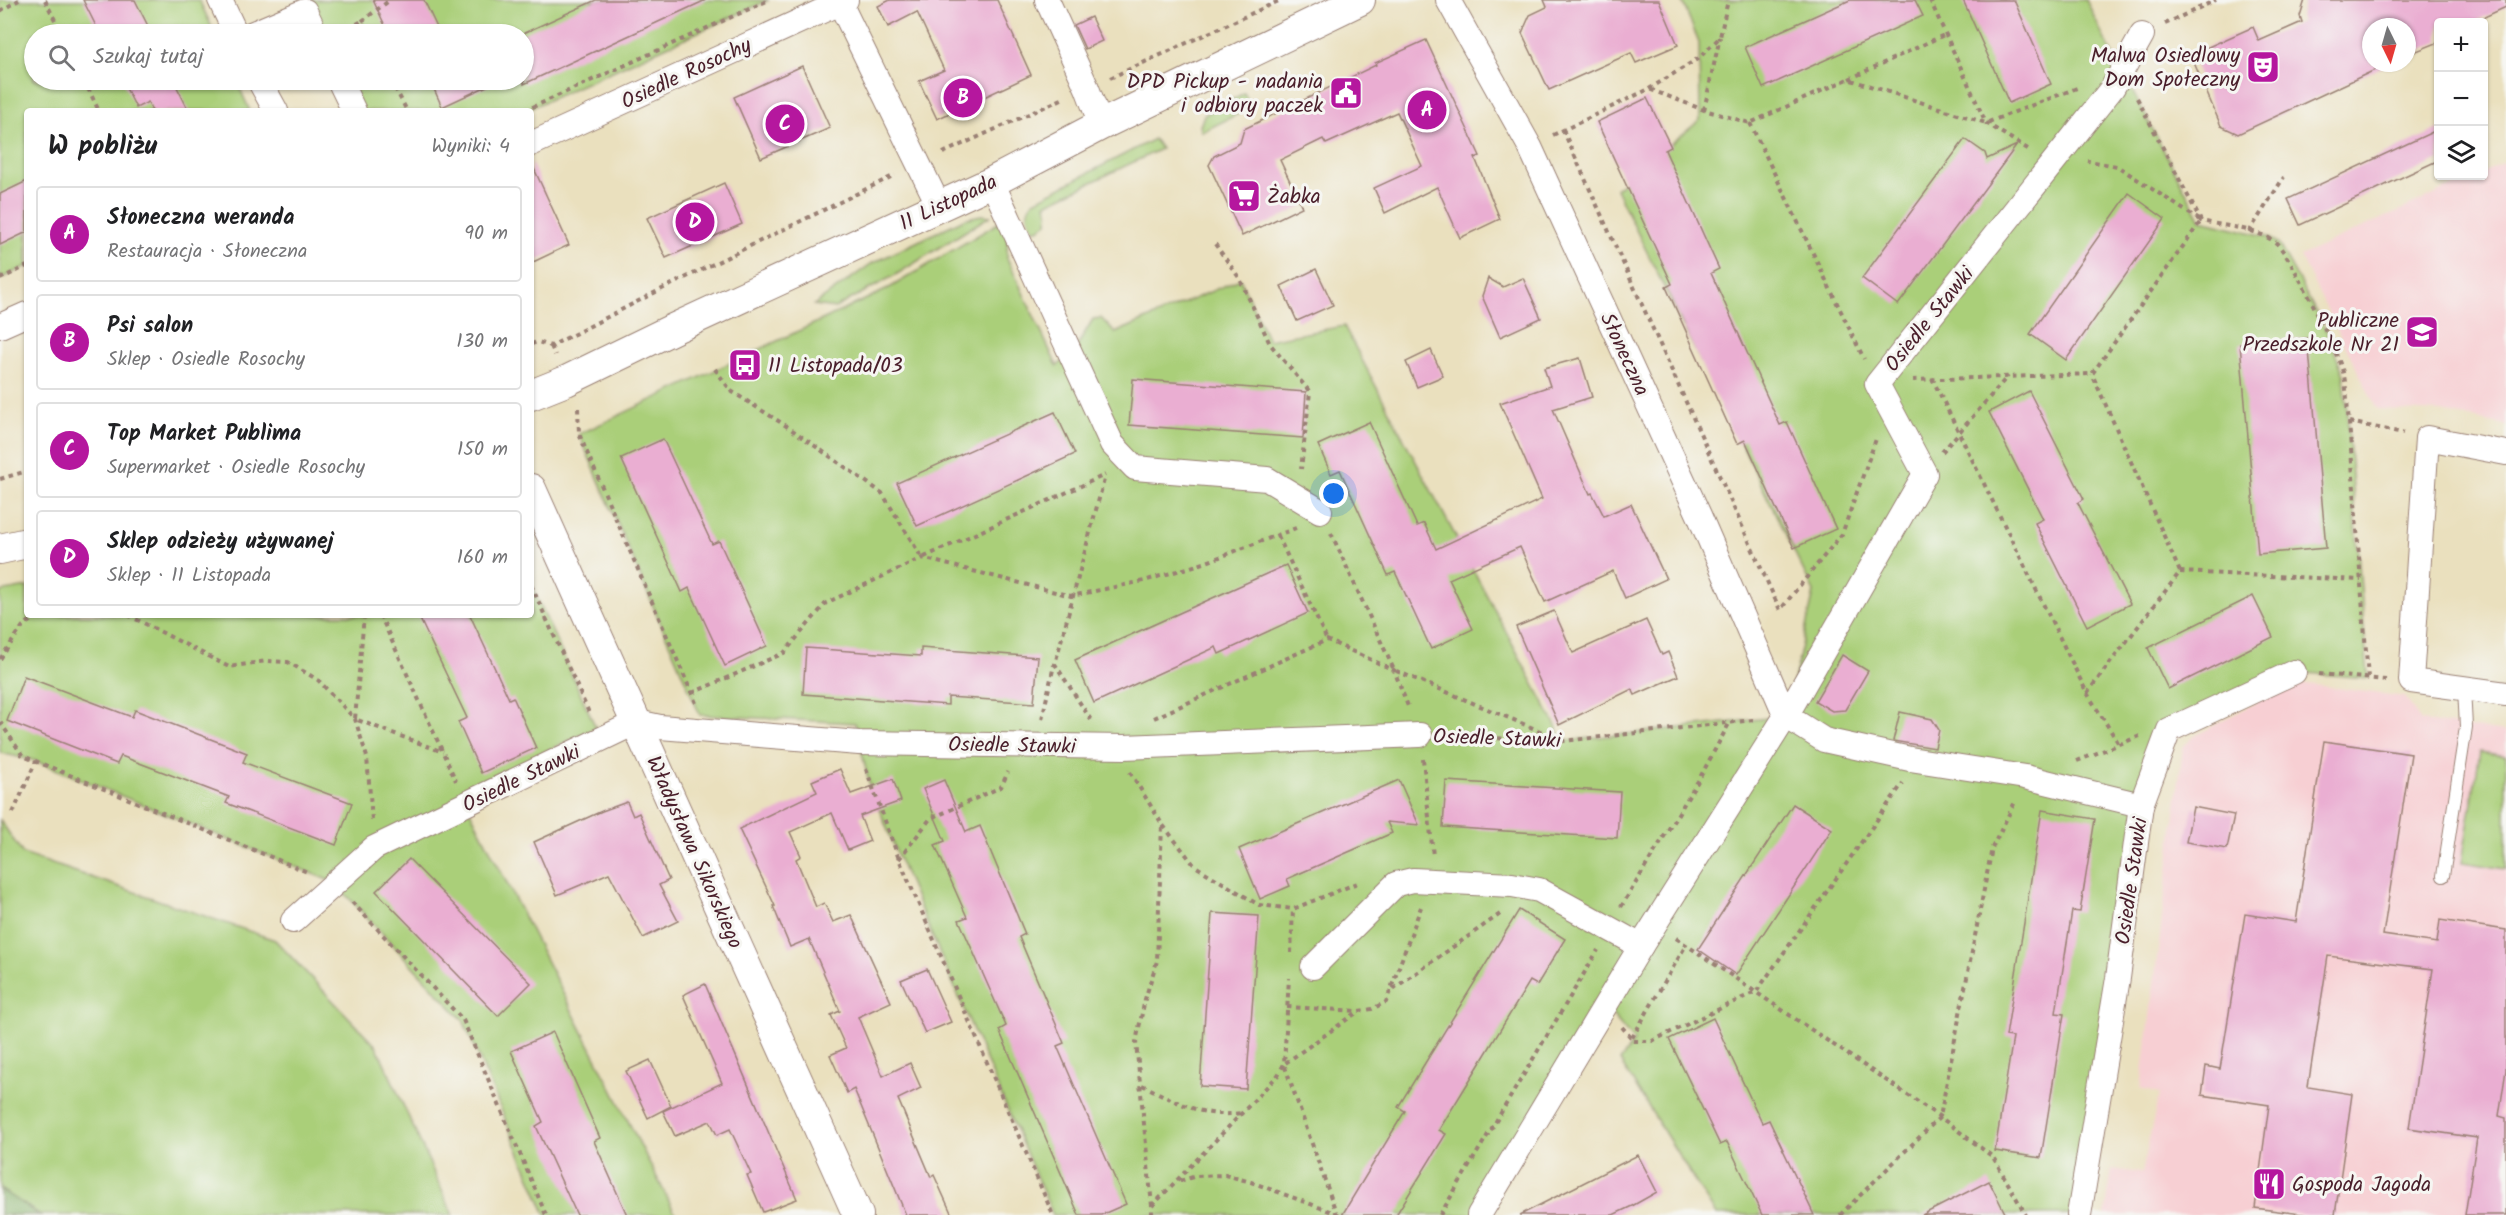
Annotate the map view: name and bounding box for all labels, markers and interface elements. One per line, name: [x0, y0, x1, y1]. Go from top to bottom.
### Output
north arrow: [2362, 18, 2416, 72]
map controls: [2434, 18, 2488, 180]
button: +: [2434, 18, 2488, 72]
search box: [24, 24, 534, 90]
street label: Osiedle Rosochy: [616, 30, 757, 119]
text: Szukaj tutaj: [93, 40, 204, 75]
place label: Malwa Osiedlowy Dom Społeczny: [2091, 40, 2240, 97]
icon: search: [45, 41, 78, 74]
theatre icon: Malwa Osiedlowy Dom Społeczny: [2245, 49, 2281, 85]
place label: DPD Pickup - nadania i odbiory paczek: [1126, 66, 1323, 123]
button: −: [2434, 72, 2488, 126]
public building icon: DPD Pickup - nadania i odbiory paczek: [1328, 75, 1364, 111]
pin: B: [944, 76, 982, 120]
pin: A: [1408, 88, 1446, 132]
pin: C: [766, 102, 804, 146]
text: W pobliżu: [48, 126, 157, 168]
button: layers: [2434, 126, 2488, 180]
text: Wyniki: 4: [431, 131, 510, 163]
street label: 11 Listopada: [894, 166, 1003, 240]
supermarket icon: Żabka: [1226, 178, 1262, 214]
place label: Żabka: [1267, 181, 1321, 214]
pin: D: [676, 200, 714, 244]
text: Słoneczna weranda: [107, 201, 295, 236]
text: A: [63, 218, 76, 250]
text: 90 m: [464, 218, 508, 250]
text: Restauracja · Słoneczna: [107, 236, 307, 268]
street label: Osiedle Stawki: [1877, 259, 1984, 380]
place label: Publiczne Przedszkole Nr 21: [2243, 305, 2400, 362]
street label: Słoneczna: [1590, 308, 1657, 402]
text: Psi salon: [107, 309, 193, 344]
school or university icon: Publiczne Przedszkole Nr 21: [2404, 314, 2440, 350]
text: B: [63, 326, 76, 358]
text: 130 m: [456, 326, 508, 358]
text: Sklep · Osiedle Rosochy: [107, 344, 305, 376]
bus stop icon: 11 Listopada/03: [727, 347, 763, 383]
place label: 11 Listopada/03: [768, 350, 903, 383]
text: Top Market Publima: [107, 417, 301, 452]
text: C: [63, 434, 76, 466]
text: 150 m: [457, 434, 508, 466]
text: Supermarket · Osiedle Rosochy: [107, 452, 365, 484]
your location: [1319, 479, 1348, 508]
text: Sklep odzieży używanej: [107, 525, 334, 560]
text: D: [63, 542, 76, 574]
text: 160 m: [457, 542, 508, 574]
text: Sklep · 11 Listopada: [107, 560, 271, 592]
street label: Osiedle Stawki: [1432, 721, 1562, 758]
street label: Osiedle Stawki: [948, 729, 1077, 764]
street label: Osiedle Stawki: [457, 736, 587, 822]
street label: Władysława Sikorskiego: [636, 751, 751, 954]
street label: Osiedle Stawki: [2107, 815, 2158, 947]
restaurant icon: Gospoda Jagoda: [2251, 1166, 2287, 1202]
place label: Gospoda Jagoda: [2292, 1169, 2431, 1202]

